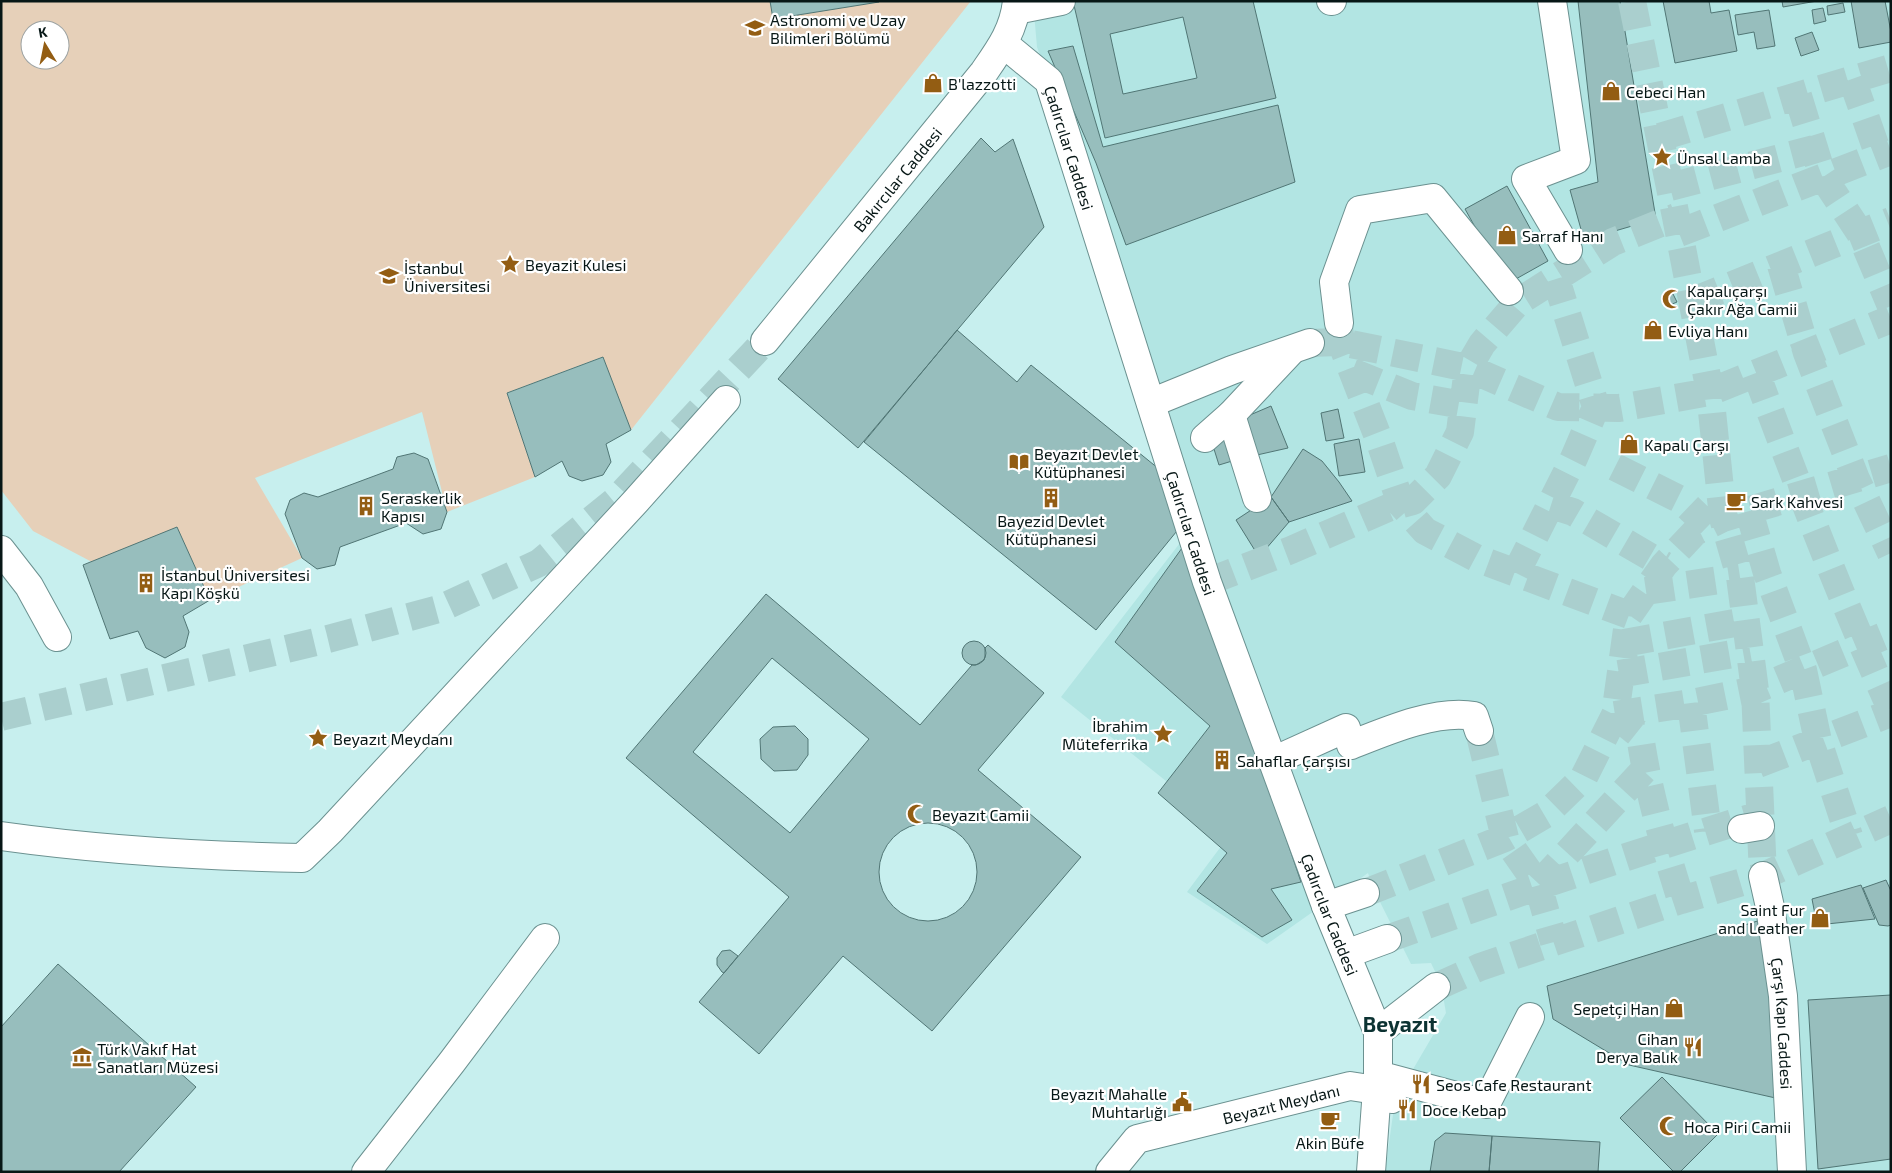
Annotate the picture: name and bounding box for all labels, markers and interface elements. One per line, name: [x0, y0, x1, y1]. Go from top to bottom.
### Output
place label: Astronomi ve Uzay Bilimleri Bölümü: [770, 10, 906, 47]
school or university icon: Astronomi ve Uzay Bilimleri Bölümü: [744, 17, 766, 39]
north arrow: [20, 20, 70, 70]
text: K: [37, 23, 49, 41]
shop icon: B'lazzotti: [922, 72, 944, 94]
place label: B'lazzotti: [948, 74, 1016, 93]
shop icon: Cebeci Han: [1600, 80, 1622, 102]
place label: Cebeci Han: [1626, 82, 1706, 101]
street label: Çadırcılar Caddesi: [1041, 83, 1098, 212]
street label: Bakırcılar Caddesi: [849, 123, 945, 235]
place icon: Ünsal Lamba: [1651, 146, 1673, 168]
place label: Ünsal Lamba: [1677, 148, 1771, 167]
shop icon: Sarraf Hanı: [1496, 224, 1518, 246]
place label: Sarraf Hanı: [1522, 226, 1603, 245]
place icon: Beyazit Kulesi: [499, 253, 521, 275]
place label: Beyazit Kulesi: [525, 255, 626, 274]
place label: İstanbul Üniversitesi: [404, 258, 490, 295]
school or university icon: İstanbul Üniversitesi: [378, 265, 400, 287]
place label: Kapalıçarşı Çakır Ağa Camii: [1687, 281, 1797, 319]
mosque icon: Kapalıçarşı Çakır Ağa Camii: [1661, 288, 1683, 310]
shop icon: Evliya Hanı: [1642, 319, 1664, 341]
place label: Evliya Hanı: [1668, 321, 1748, 340]
shop icon: Kapalı Çarşı: [1618, 433, 1640, 455]
place label: Kapalı Çarşı: [1644, 435, 1729, 455]
place label: Beyazıt Devlet Kütüphanesi: [1034, 444, 1139, 481]
library icon: Beyazıt Devlet Kütüphanesi: [1008, 451, 1030, 473]
street label: Çadırcılar Caddesi: [1162, 468, 1220, 598]
building icon: Bayezid Devlet Kütüphanesi: [1040, 487, 1062, 509]
place label: Seraskerlik Kapısı: [381, 488, 462, 525]
cafe icon: Sark Kahvesi: [1725, 490, 1747, 512]
place label: Sark Kahvesi: [1751, 492, 1843, 511]
building icon: Seraskerlik Kapısı: [355, 495, 377, 517]
place label: Bayezid Devlet Kütüphanesi: [997, 511, 1105, 548]
place label: İstanbul Üniversitesi Kapı Köşkü: [161, 565, 310, 603]
building icon: İstanbul Üniversitesi Kapı Köşkü: [135, 572, 157, 594]
place label: İbrahim Müteferrika: [1062, 716, 1148, 753]
place icon: İbrahim Müteferrika: [1152, 723, 1174, 745]
place icon: Beyazıt Meydanı: [307, 727, 329, 749]
place label: Beyazıt Meydanı: [333, 729, 453, 748]
building icon: Sahaflar Çarşısı: [1211, 749, 1233, 771]
place label: Sahaflar Çarşısı: [1237, 751, 1351, 771]
mosque icon: Beyazıt Camii: [906, 803, 928, 825]
place label: Beyazıt Camii: [932, 805, 1029, 824]
street label: Çadırcılar Caddesi: [1297, 851, 1363, 978]
place label: Saint Fur and Leather: [1718, 900, 1806, 937]
shop icon: Saint Fur and Leather: [1809, 907, 1831, 929]
street label: Çarşı Kapı Caddesi: [1767, 956, 1797, 1090]
shop icon: Sepetçi Han: [1663, 997, 1685, 1019]
place label: Sepetçi Han: [1573, 999, 1659, 1019]
district label: Beyazıt: [1363, 1011, 1438, 1037]
place label: Cihan Derya Balık: [1596, 1029, 1678, 1066]
restaurant icon: Cihan Derya Balık: [1682, 1036, 1704, 1058]
place label: Türk Vakıf Hat Sanatları Müzesi: [97, 1039, 218, 1076]
museum icon: Türk Vakıf Hat Sanatları Müzesi: [71, 1046, 93, 1068]
restaurant icon: Seos Cafe Restaurant: [1410, 1073, 1432, 1095]
place label: Seos Cafe Restaurant: [1436, 1075, 1592, 1094]
street label: Beyazıt Meydanı: [1221, 1080, 1341, 1127]
place label: Beyazıt Mahalle Muhtarlığı: [1051, 1084, 1167, 1121]
public building icon: Beyazıt Mahalle Muhtarlığı: [1171, 1091, 1193, 1113]
restaurant icon: Doce Kebap: [1396, 1098, 1418, 1120]
place label: Doce Kebap: [1422, 1100, 1507, 1119]
cafe icon: Akin Büfe: [1319, 1109, 1341, 1131]
mosque icon: Hoca Piri Camii: [1658, 1115, 1680, 1137]
place label: Hoca Piri Camii: [1684, 1117, 1791, 1136]
place label: Akin Büfe: [1296, 1133, 1364, 1152]

